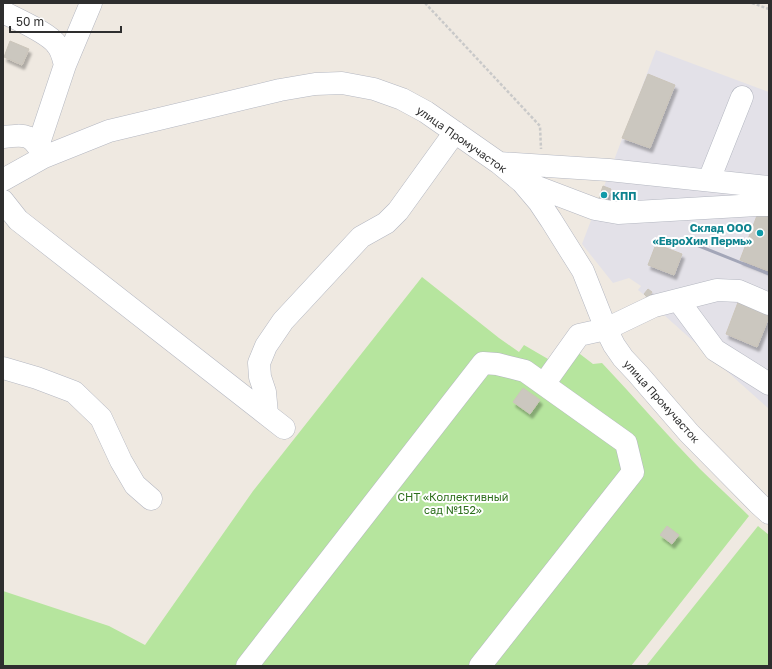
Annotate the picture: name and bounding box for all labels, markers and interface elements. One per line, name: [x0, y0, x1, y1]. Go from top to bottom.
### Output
scale bar: [10, 8, 121, 34]
text: 50 m: [16, 14, 44, 29]
street label: улица Промучасток: [414, 103, 510, 175]
place label: КПП: [612, 189, 637, 202]
marker: КПП: [599, 190, 609, 200]
place label: Склад ООО «ЕвроХим Пермь»: [653, 221, 752, 247]
marker: Склад ООО «ЕвроХим Пермь»: [755, 228, 765, 238]
street label: улица Промучасток: [621, 357, 703, 446]
park label: СНТ «Коллективный сад №152»: [398, 490, 508, 516]

